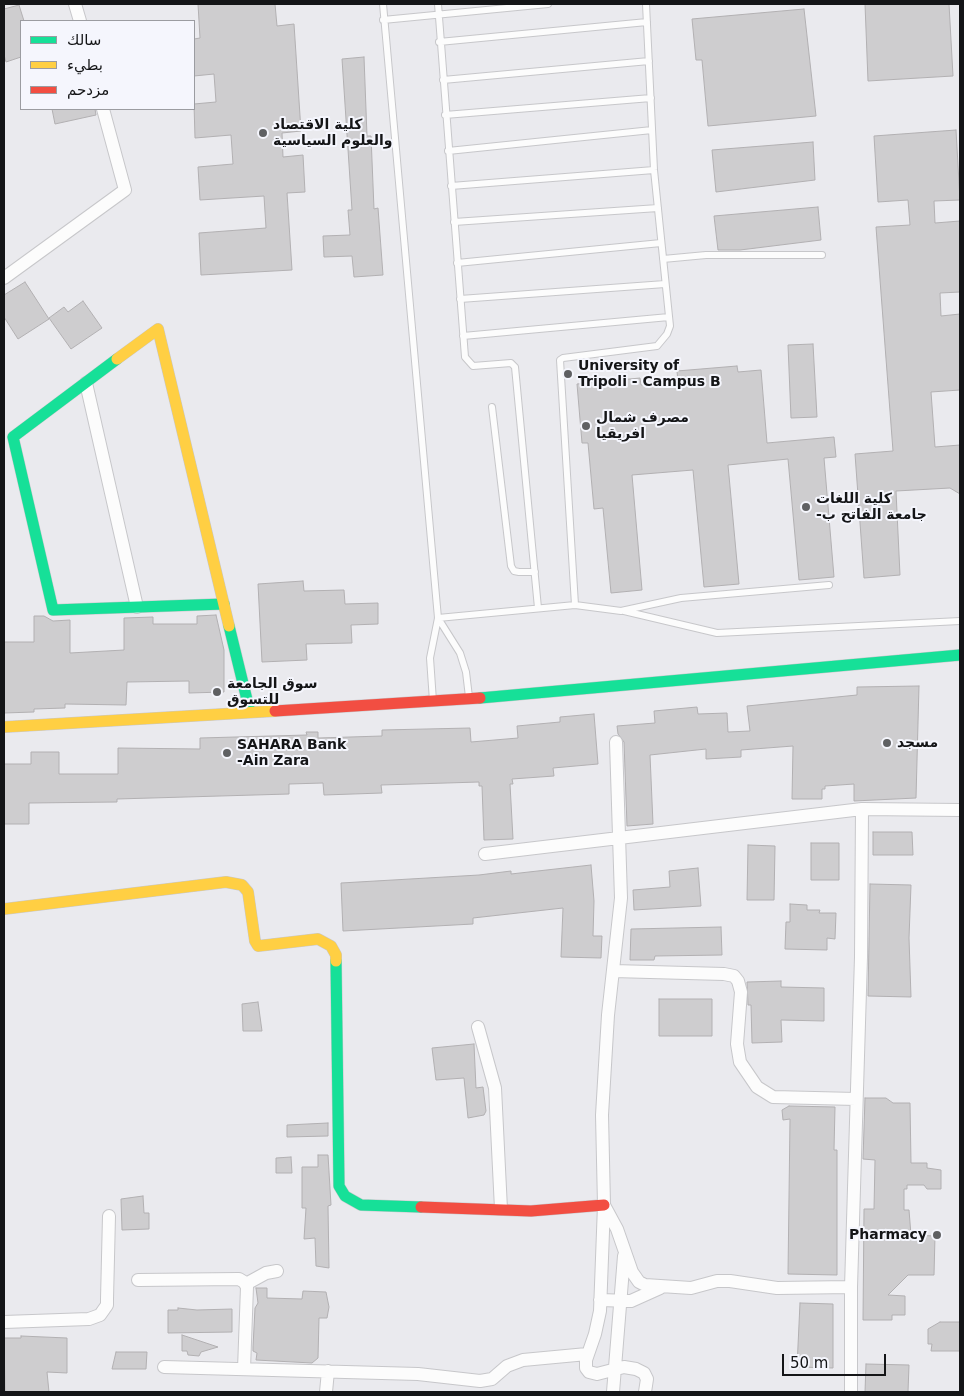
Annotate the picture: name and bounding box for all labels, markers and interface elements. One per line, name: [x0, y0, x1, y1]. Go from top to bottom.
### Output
legend: [20, 20, 195, 110]
text: سالك: [67, 31, 101, 49]
text: بطيء: [67, 56, 103, 74]
text: مزدحم: [67, 81, 109, 99]
place label: كلية الاقتصاد والعلوم السياسية: [273, 117, 393, 150]
marker: كلية الاقتصاد والعلوم السياسية: [257, 127, 269, 139]
place label: University of Tripoli - Campus B: [578, 358, 721, 391]
marker: University of Tripoli - Campus B: [562, 368, 574, 380]
place label: مصرف شمال افريقيا: [596, 410, 689, 442]
marker: مصرف شمال افريقيا: [580, 420, 592, 432]
place label: كلية اللغات -جامعة الفاتح ب: [816, 491, 927, 524]
marker: كلية اللغات -جامعة الفاتح ب: [800, 501, 812, 513]
place label: سوق الجامعة للتسوق: [227, 676, 317, 709]
marker: سوق الجامعة للتسوق: [211, 686, 223, 698]
place label: مسجد: [897, 735, 938, 751]
place label: SAHARA Bank -Ain Zara: [237, 737, 346, 770]
marker: مسجد: [881, 737, 893, 749]
marker: SAHARA Bank -Ain Zara: [221, 747, 233, 759]
place label: Pharmacy: [849, 1227, 927, 1243]
marker: Pharmacy: [931, 1229, 943, 1241]
scale bar: [784, 1344, 888, 1376]
text: 50 m: [790, 1354, 828, 1372]

